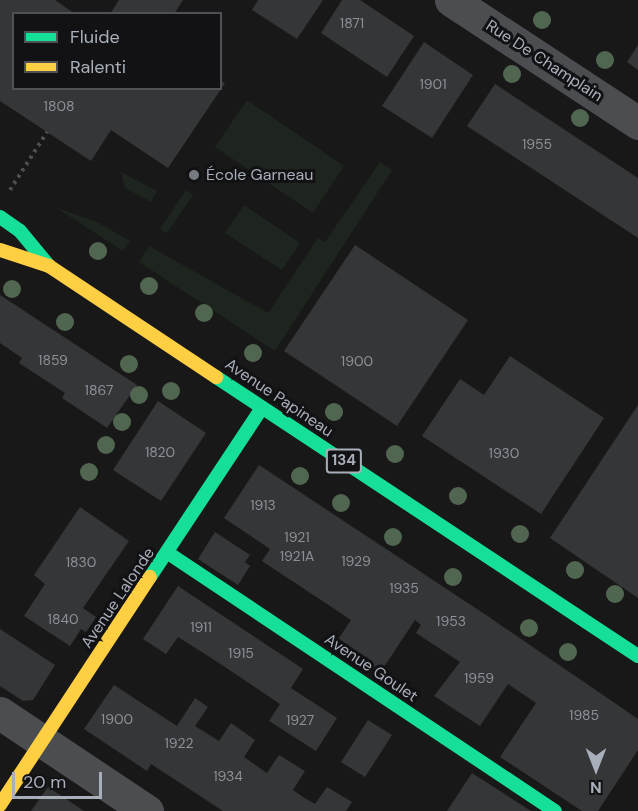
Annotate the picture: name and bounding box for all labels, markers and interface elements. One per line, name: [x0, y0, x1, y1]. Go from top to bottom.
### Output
legend: [12, 12, 222, 90]
house number: 1871: [340, 15, 364, 31]
street label: Rue De Champlain: [482, 16, 606, 106]
text: Fluide: [70, 25, 120, 49]
text: Ralenti: [70, 55, 126, 79]
house number: 1901: [419, 76, 447, 92]
house number: 1808: [44, 98, 74, 114]
house number: 1955: [522, 136, 552, 152]
place label: École Garneau: [206, 165, 313, 185]
marker: École Garneau: [187, 168, 201, 182]
house number: 1859: [38, 352, 68, 368]
house number: 1900: [341, 353, 373, 369]
street label: Avenue Papineau: [221, 355, 337, 441]
house number: 1867: [85, 382, 113, 398]
house number: 1820: [145, 444, 175, 460]
house number: 1930: [489, 445, 519, 461]
road number: 134: [324, 449, 364, 473]
house number: 1913: [250, 497, 276, 513]
house number: 1921: [284, 529, 310, 545]
street label: Avenue Lalonde: [77, 544, 159, 652]
house number: 1921A: [280, 548, 314, 564]
house number: 1929: [341, 553, 371, 569]
house number: 1830: [66, 554, 96, 570]
house number: 1935: [389, 580, 419, 596]
house number: 1840: [48, 611, 78, 627]
house number: 1953: [436, 613, 466, 629]
house number: 1911: [190, 619, 212, 635]
street label: Avenue Goulet: [321, 630, 421, 706]
house number: 1915: [228, 645, 254, 661]
house number: 1959: [464, 670, 494, 686]
house number: 1985: [569, 707, 599, 723]
house number: 1900: [101, 711, 133, 727]
house number: 1927: [286, 712, 314, 728]
house number: 1922: [164, 735, 194, 751]
north arrow: [566, 739, 626, 799]
scale bar: [15, 760, 105, 798]
house number: 1934: [213, 768, 243, 784]
text: 20 m: [23, 770, 66, 794]
text: N: [590, 777, 602, 798]

